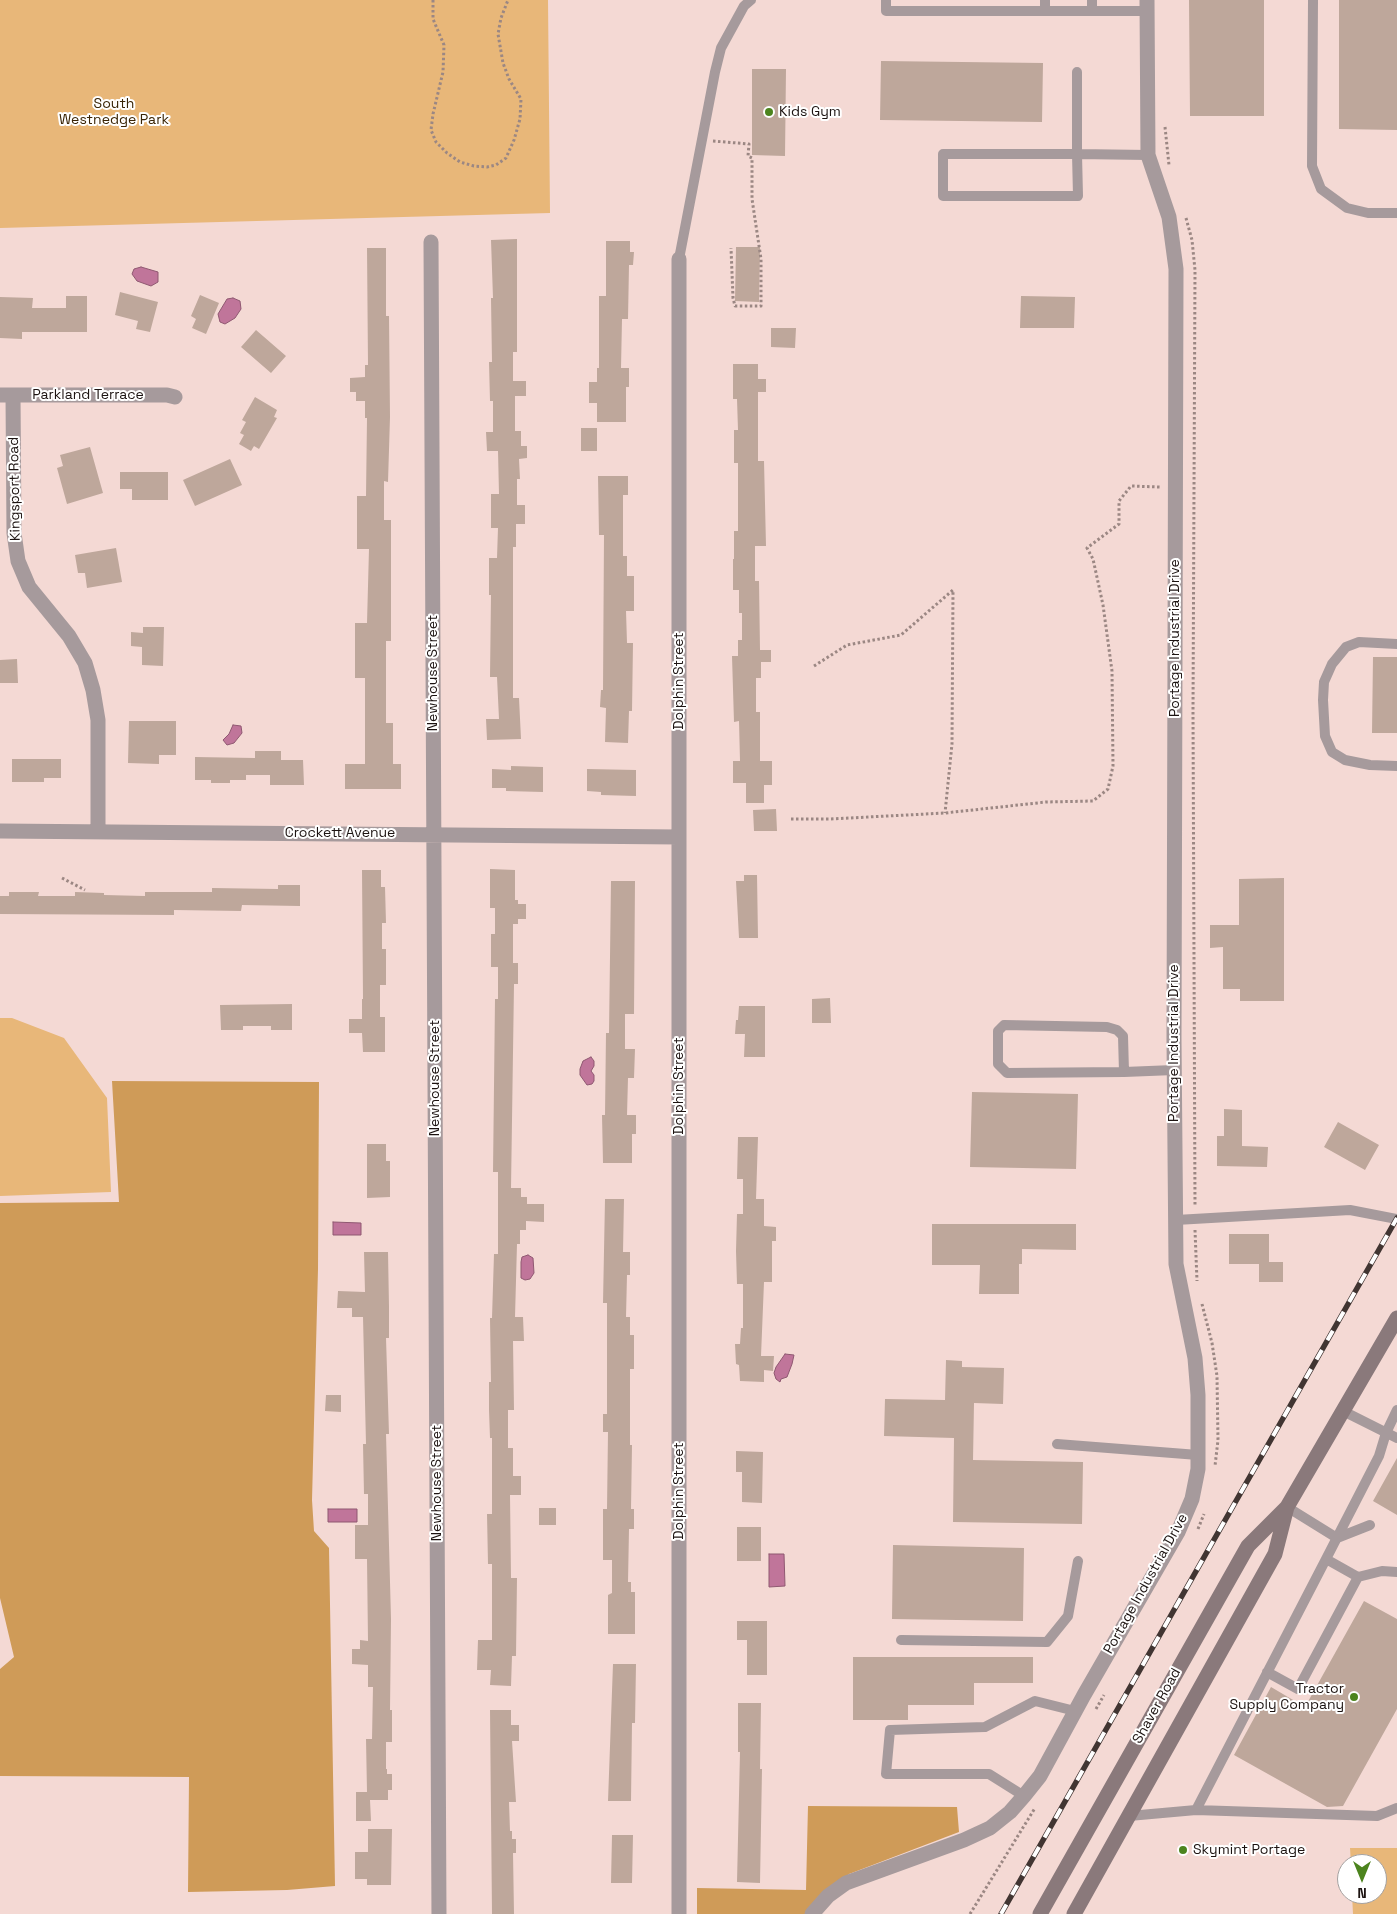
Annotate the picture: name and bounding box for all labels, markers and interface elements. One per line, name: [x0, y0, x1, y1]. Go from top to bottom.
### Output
park label: South Westnedge Park: [59, 96, 169, 128]
place label: Kids Gym: [779, 104, 841, 120]
marker: Kids Gym: [763, 106, 775, 118]
street label: Parkland Terrace: [32, 387, 144, 403]
street label: Kingsport Road: [6, 437, 24, 541]
street label: Portage Industrial Drive: [1167, 559, 1183, 717]
street label: Newhouse Street: [425, 615, 441, 731]
street label: Dolphin Street: [671, 632, 687, 730]
street label: Crockett Avenue: [285, 825, 395, 841]
street label: Portage Industrial Drive: [1166, 964, 1182, 1122]
street label: Newhouse Street: [427, 1020, 443, 1136]
street label: Dolphin Street: [671, 1037, 687, 1135]
street label: Newhouse Street: [429, 1425, 445, 1541]
street label: Dolphin Street: [671, 1442, 687, 1540]
street label: Portage Industrial Drive: [1100, 1511, 1192, 1657]
street label: Shaver Road: [1129, 1665, 1185, 1747]
place label: Tractor Supply Company: [1229, 1681, 1344, 1714]
marker: Tractor Supply Company: [1348, 1691, 1360, 1703]
place label: Skymint Portage: [1193, 1842, 1305, 1858]
marker: Skymint Portage: [1177, 1844, 1189, 1856]
north arrow: [1337, 1854, 1387, 1904]
text: N: [1357, 1884, 1367, 1902]

